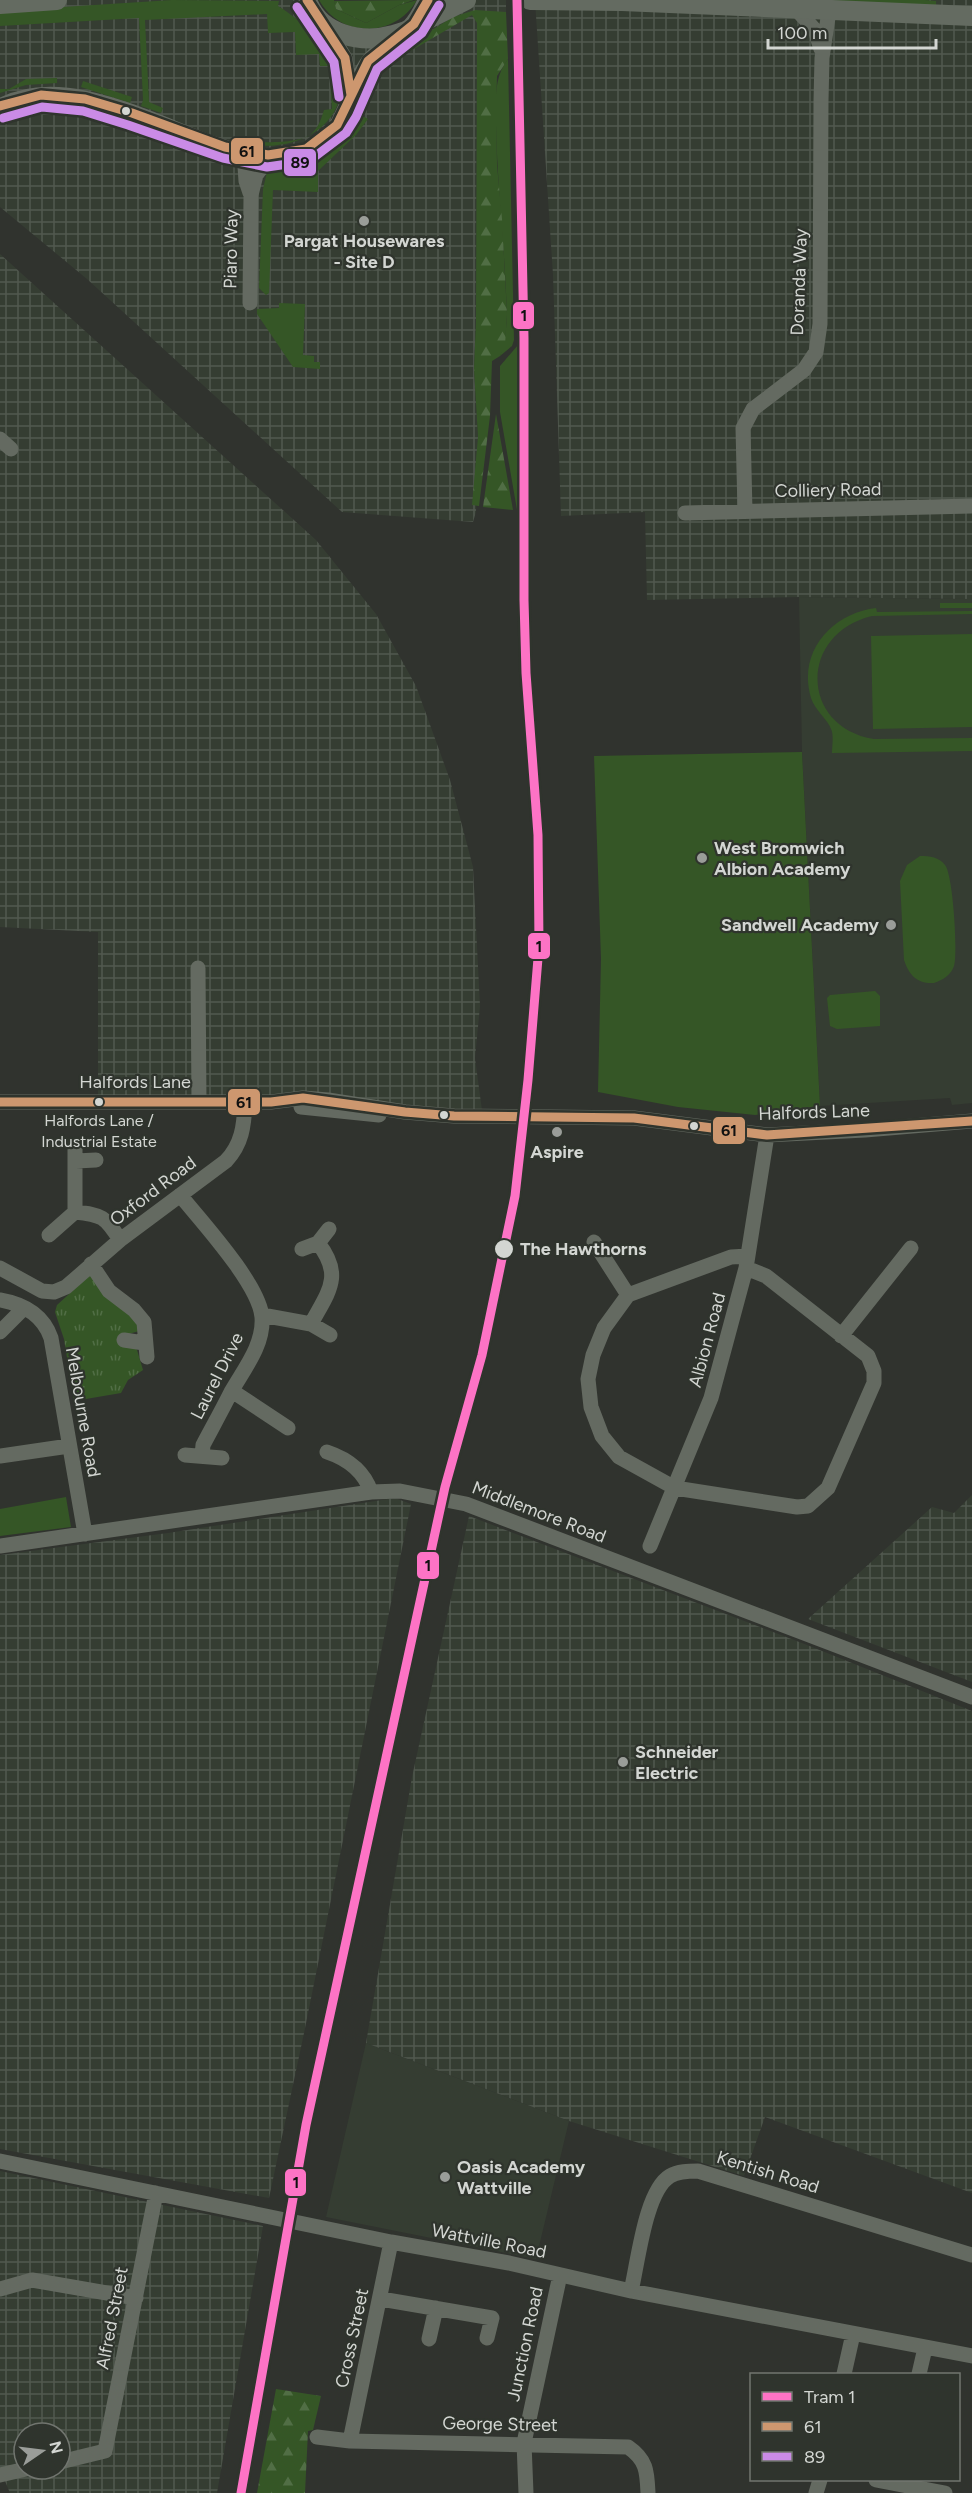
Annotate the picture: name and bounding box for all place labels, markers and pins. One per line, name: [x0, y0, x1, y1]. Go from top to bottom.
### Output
unlabelled marker: [120, 105, 132, 117]
marker: Pargat Housewares - Site D: [357, 214, 371, 228]
place label: Pargat Housewares - Site D: [284, 230, 445, 273]
place label: West Bromwich Albion Academy: [714, 837, 851, 880]
marker: West Bromwich Albion Academy: [695, 851, 709, 865]
place label: Sandwell Academy: [721, 914, 880, 936]
marker: Sandwell Academy: [884, 918, 898, 932]
marker: Halfords Lane / Industrial Estate: [93, 1096, 105, 1108]
unlabelled marker: [438, 1109, 450, 1121]
place label: Halfords Lane / Industrial Estate: [41, 1111, 157, 1151]
unlabelled marker: [688, 1120, 700, 1132]
marker: Aspire: [550, 1125, 564, 1139]
place label: Aspire: [530, 1141, 584, 1163]
marker: The Hawthorns: [493, 1238, 515, 1260]
place label: The Hawthorns: [520, 1238, 647, 1260]
place label: Schneider Electric: [635, 1741, 719, 1784]
marker: Schneider Electric: [616, 1755, 630, 1769]
place label: Oasis Academy Wattville: [457, 2156, 586, 2199]
marker: Oasis Academy Wattville: [438, 2170, 452, 2184]

